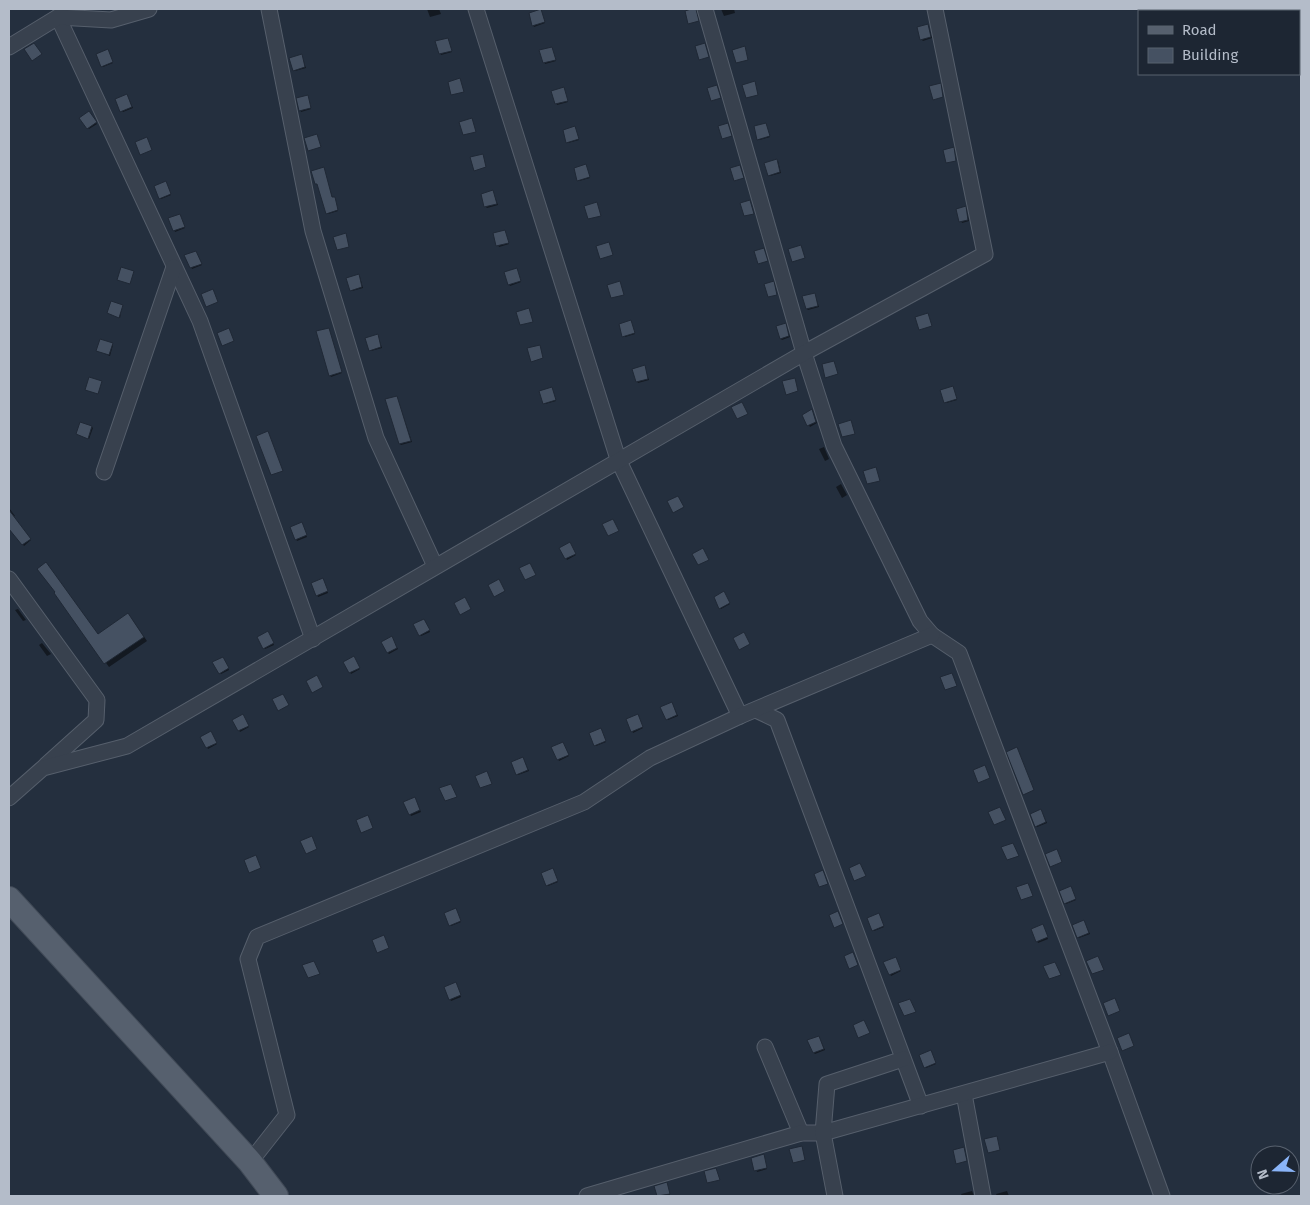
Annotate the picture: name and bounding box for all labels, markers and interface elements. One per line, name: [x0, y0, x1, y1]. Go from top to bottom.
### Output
legend: [1138, 10, 1300, 75]
text: Road: [1182, 21, 1217, 39]
text: Building: [1182, 46, 1238, 64]
north arrow: [1250, 1145, 1300, 1195]
text: N: [1254, 1167, 1273, 1182]

